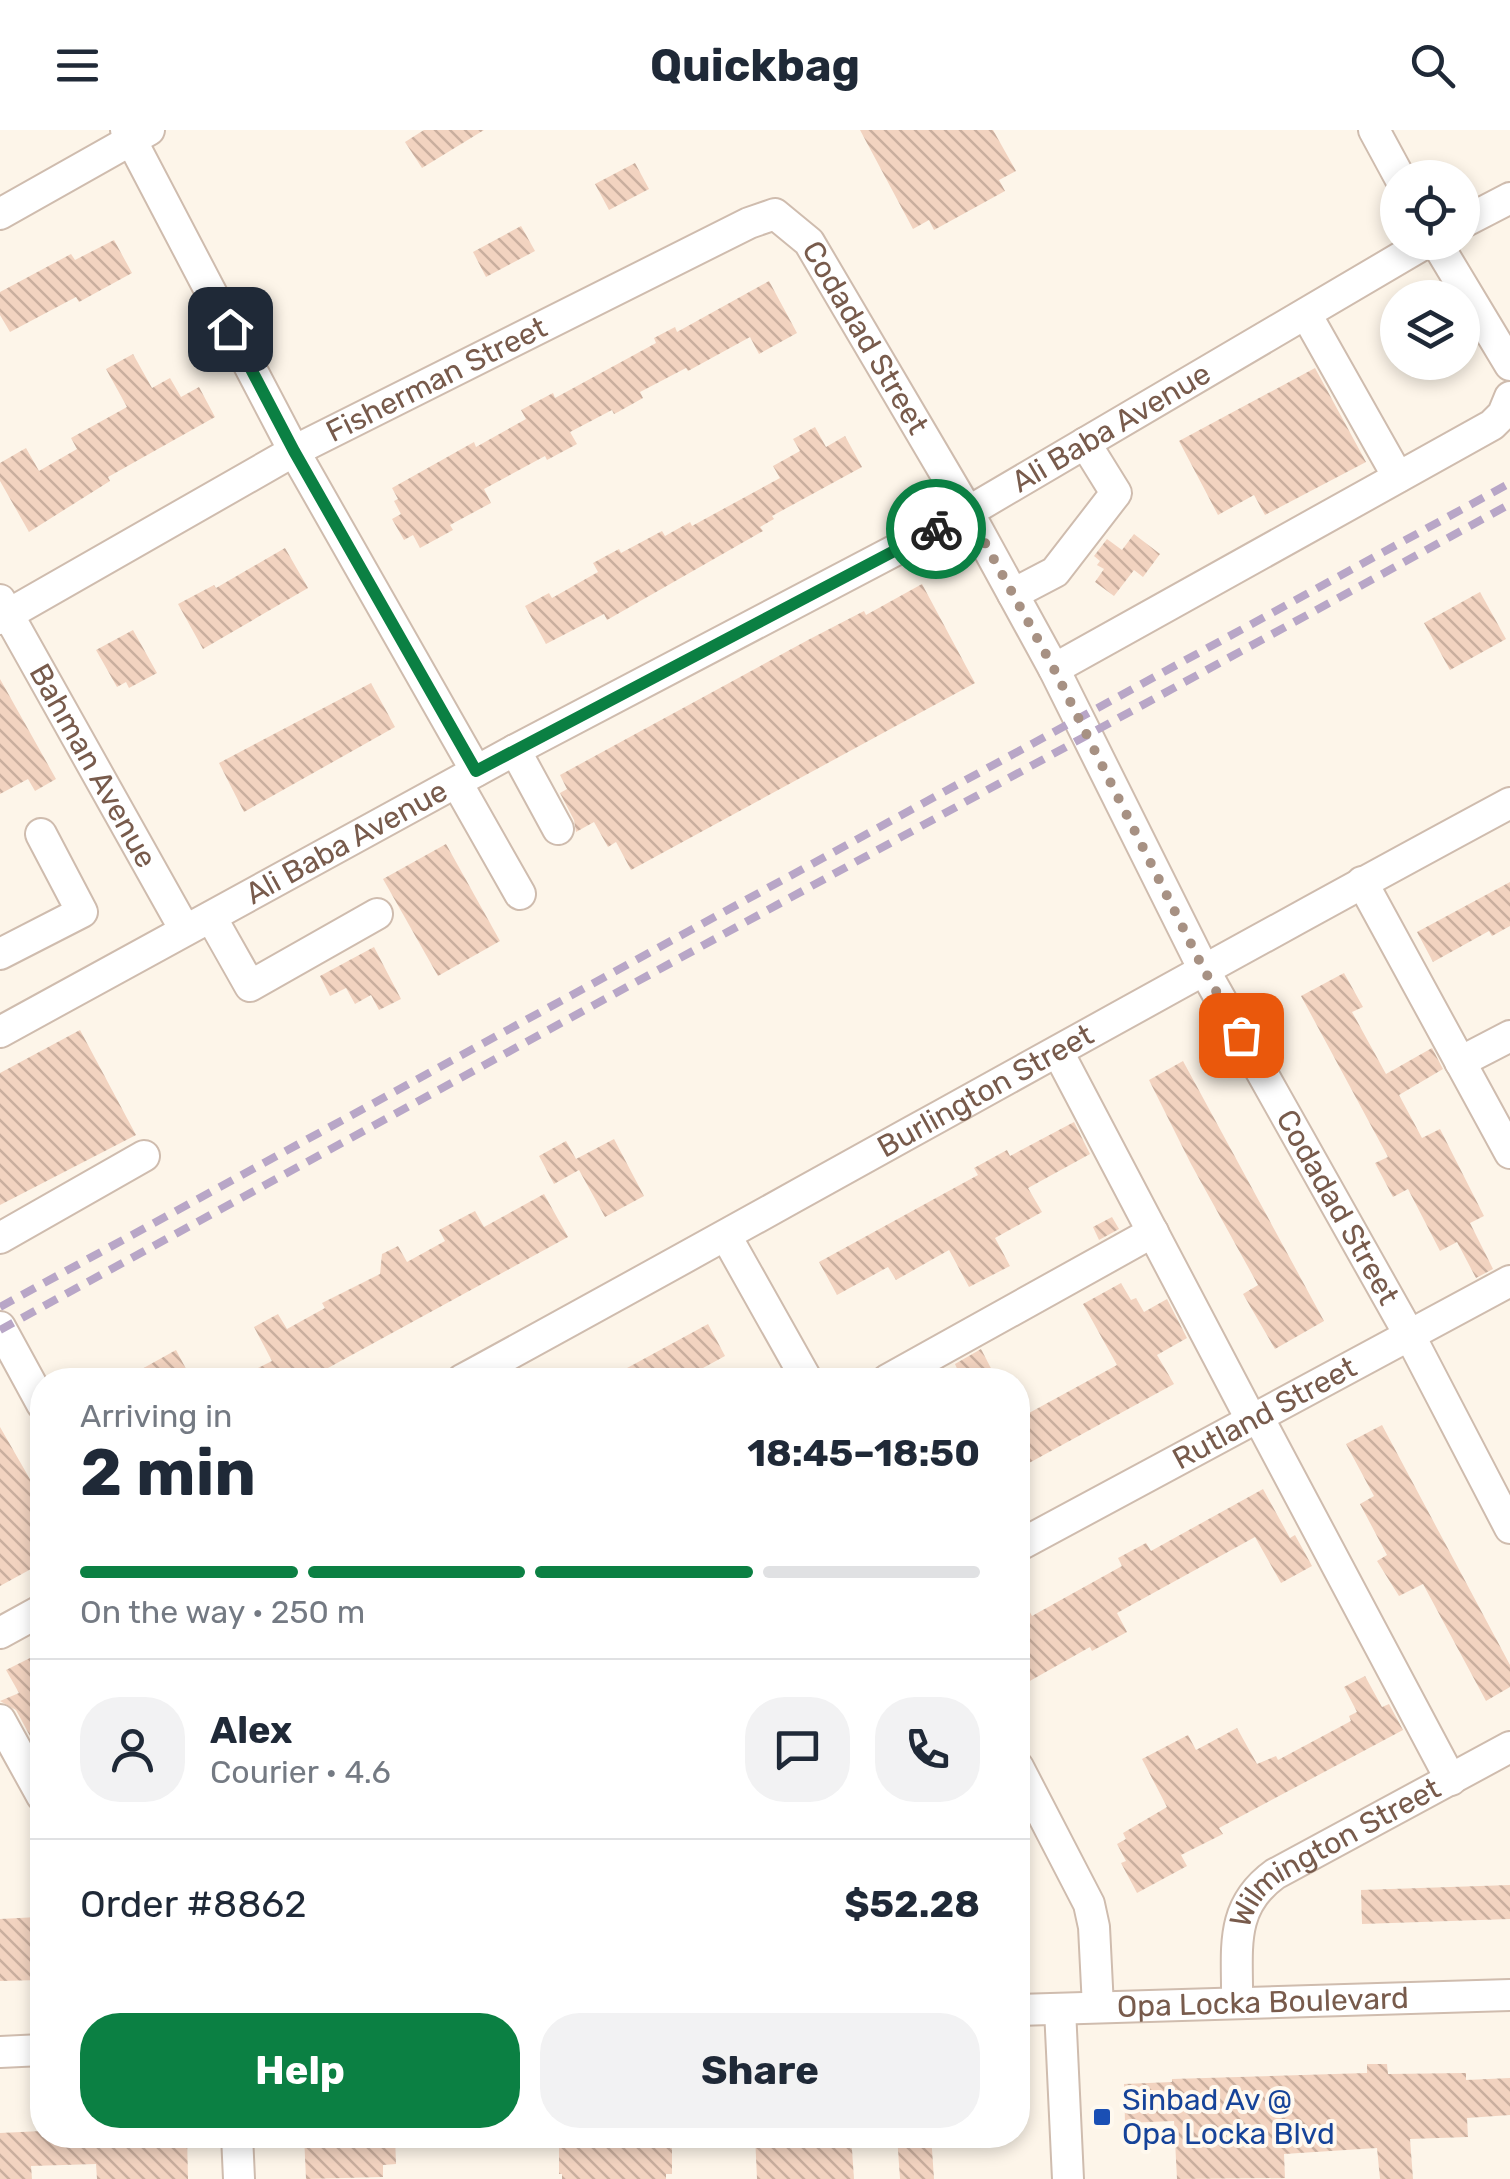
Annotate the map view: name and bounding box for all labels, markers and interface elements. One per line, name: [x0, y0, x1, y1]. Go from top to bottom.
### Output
icon: menu: [50, 38, 105, 93]
icon: search: [1405, 38, 1460, 93]
text: Quickbag: [650, 39, 860, 92]
map controls: [1380, 160, 1480, 380]
button: locate: [1380, 160, 1480, 260]
street label: Codadad Street: [794, 234, 936, 441]
button: layers: [1380, 280, 1480, 380]
pin: [188, 287, 273, 372]
icon: home: [203, 302, 258, 357]
street label: Fisherman Street: [320, 309, 553, 450]
street label: Ali Baba Avenue: [1005, 355, 1217, 500]
courier: [886, 479, 986, 579]
icon: bike: [909, 502, 964, 557]
street label: Bahman Avenue: [21, 657, 164, 874]
street label: Ali Baba Avenue: [239, 773, 454, 912]
pin: [1199, 993, 1284, 1078]
icon: bag: [1214, 1008, 1269, 1063]
street label: Burlington Street: [871, 1016, 1100, 1165]
street label: Codadad Street: [1268, 1103, 1407, 1311]
street label: Rutland Street: [1166, 1349, 1363, 1477]
text: Arriving in: [80, 1397, 232, 1435]
text: 18:45–18:50: [747, 1430, 980, 1476]
text: 2 min: [80, 1434, 256, 1511]
text: On the way · 250 m: [80, 1593, 365, 1631]
button: person: [80, 1697, 185, 1802]
button: chat: [745, 1697, 850, 1802]
button: phone: [875, 1697, 980, 1802]
text: Alex: [210, 1707, 292, 1753]
text: Courier · 4.6: [210, 1753, 391, 1791]
street label: Wilmington Street: [1222, 1770, 1447, 1932]
text: Order #8862: [80, 1881, 307, 1927]
text: $52.28: [844, 1881, 980, 1927]
street label: Opa Locka Boulevard: [1116, 1980, 1409, 2025]
button: Help: [80, 2013, 520, 2128]
button: Share: [540, 2013, 980, 2128]
place label: Sinbad Av @ Opa Locka Blvd: [1122, 2082, 1335, 2152]
marker: Sinbad Av @ Opa Locka Blvd: [1091, 2106, 1113, 2128]

